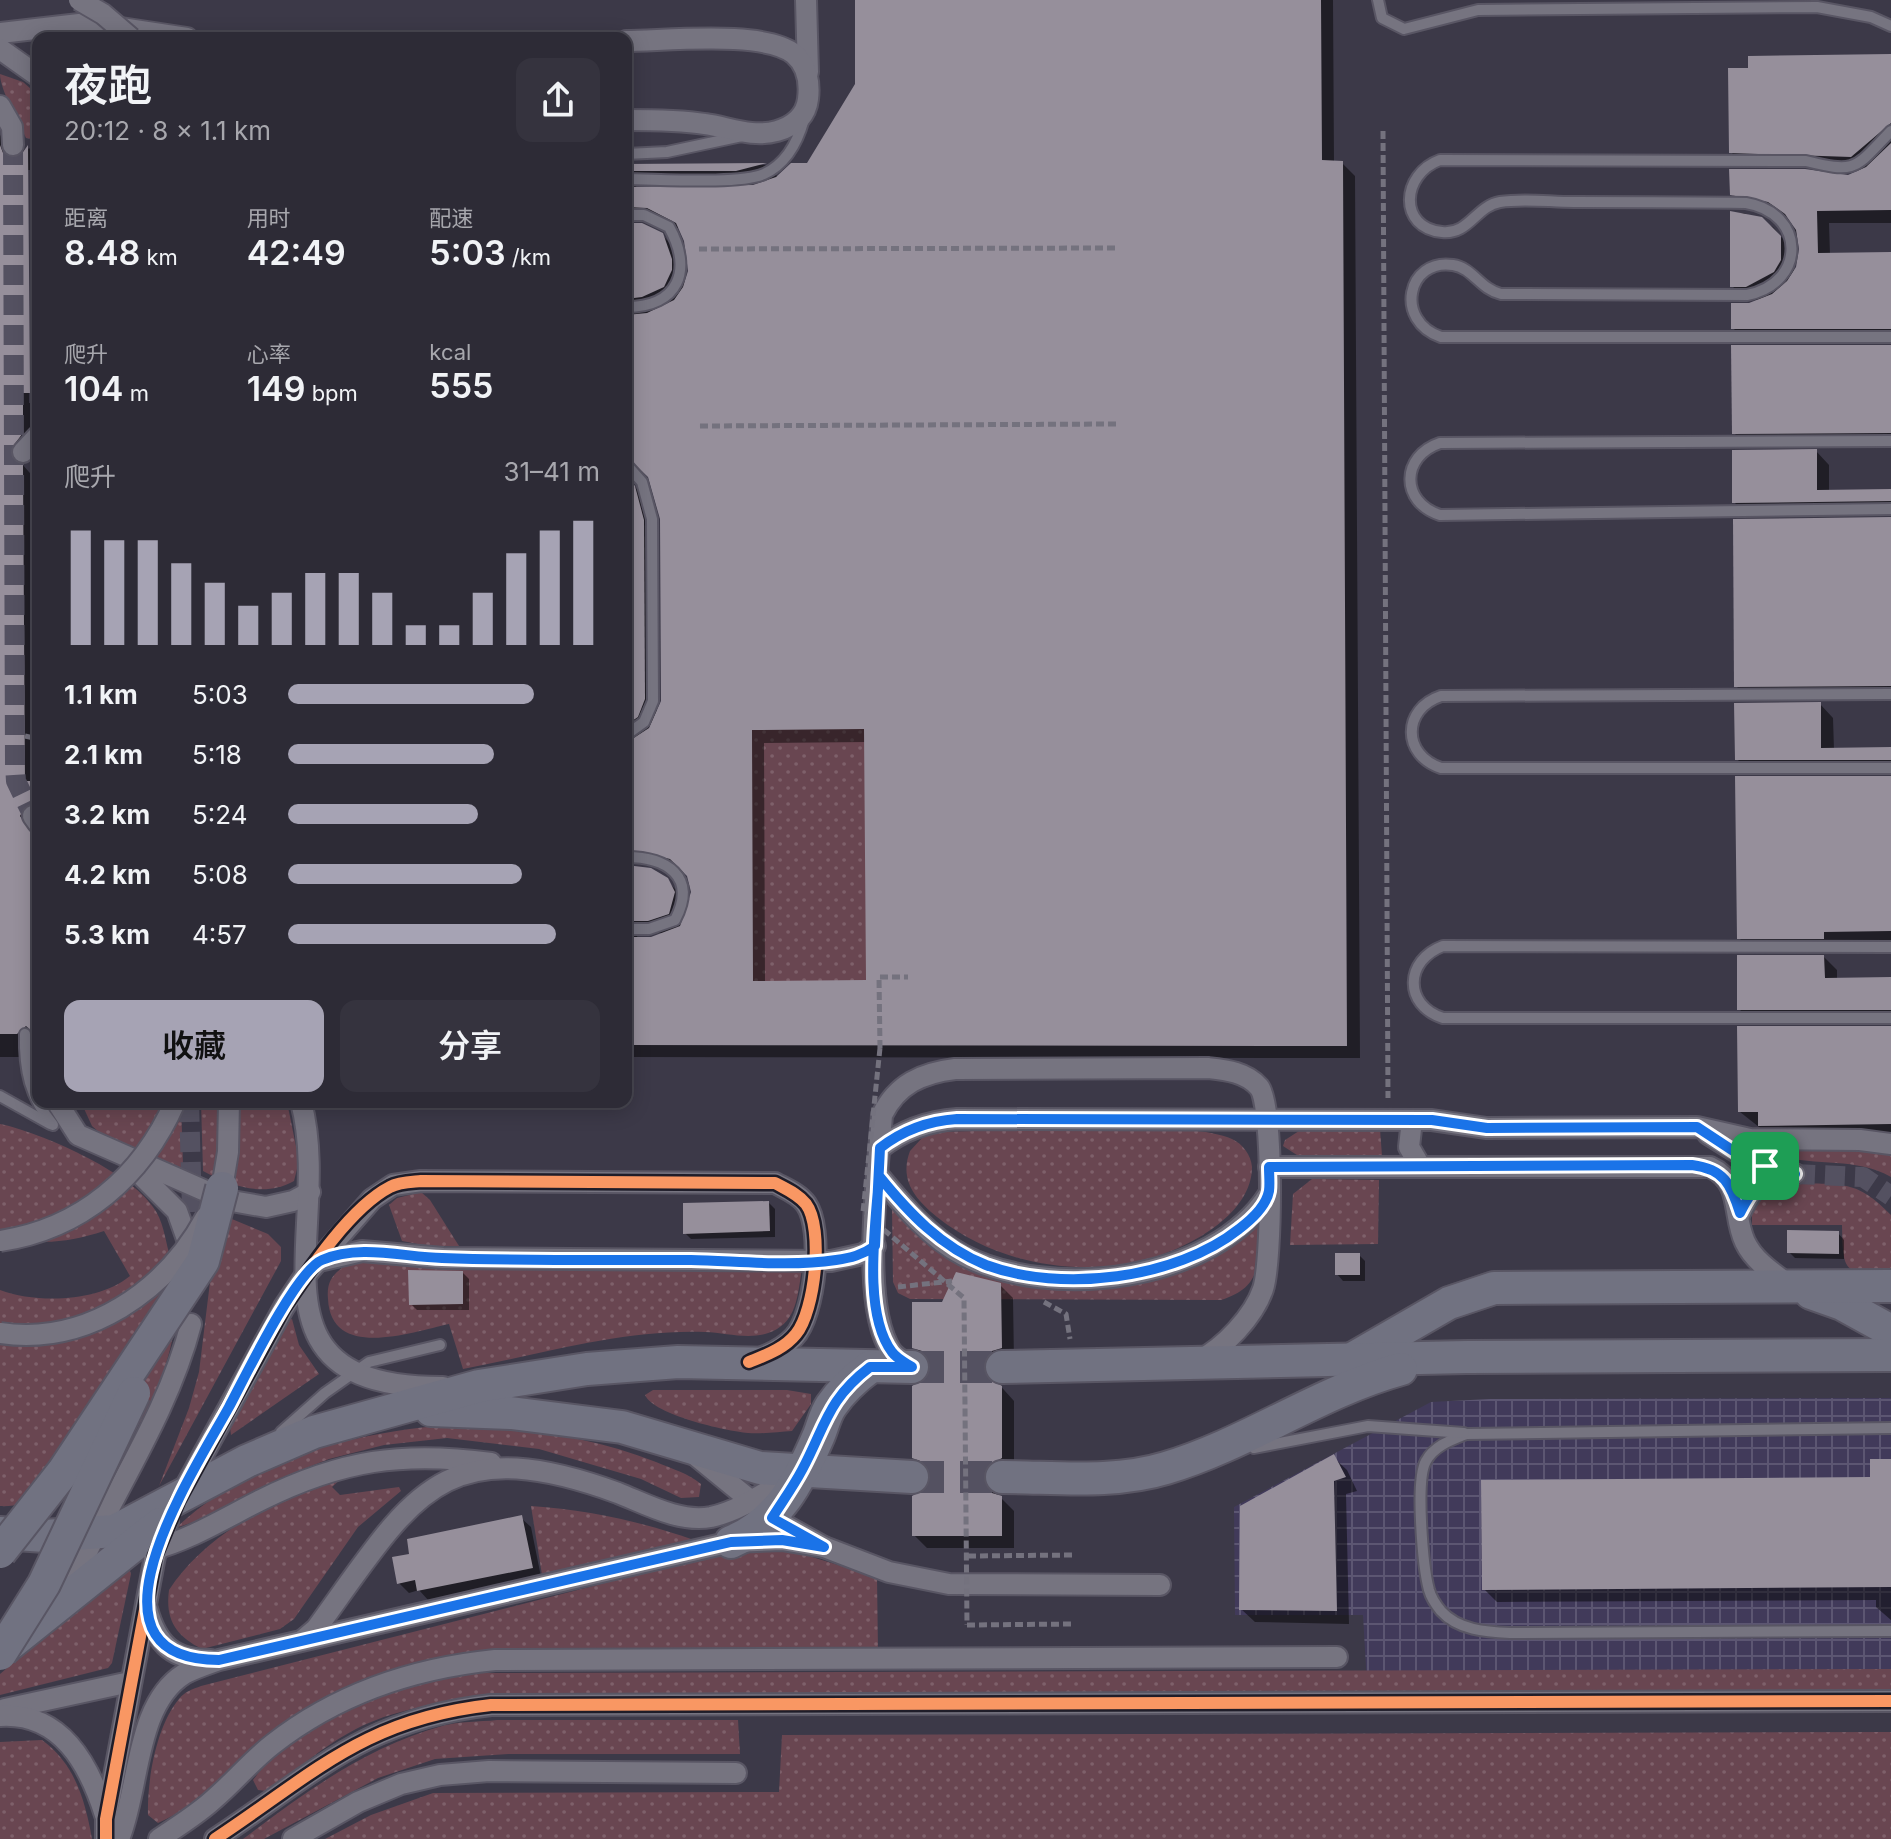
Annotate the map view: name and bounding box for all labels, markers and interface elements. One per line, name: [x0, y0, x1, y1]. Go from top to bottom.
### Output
text: 夜跑: [64, 58, 152, 112]
button: share: [516, 58, 600, 142]
text: 20:12 · 8 × 1.1 km: [64, 115, 271, 146]
text: 距离: [64, 205, 108, 231]
text: 用时: [247, 205, 291, 231]
text: 配速: [429, 205, 473, 231]
text: 8.48: [64, 232, 140, 273]
text: 42:49: [247, 232, 346, 273]
text: 5:03: [429, 232, 506, 273]
text: km: [140, 244, 178, 270]
text: /km: [506, 244, 551, 270]
text: kcal: [429, 339, 471, 365]
text: 爬升: [64, 341, 108, 367]
text: 心率: [247, 341, 291, 367]
text: 555: [429, 365, 493, 406]
text: 104: [64, 368, 123, 409]
text: 149: [247, 368, 305, 409]
text: m: [123, 380, 149, 406]
text: bpm: [305, 380, 358, 406]
text: 31–41 m: [503, 456, 600, 487]
text: 爬升: [64, 461, 116, 492]
text: 1.1 km: [64, 679, 138, 710]
text: 5:03: [192, 679, 248, 710]
text: 2.1 km: [64, 739, 143, 770]
text: 5:18: [192, 739, 242, 770]
text: 3.2 km: [64, 799, 150, 830]
text: 5:24: [192, 799, 248, 830]
text: 4.2 km: [64, 859, 151, 890]
text: 5:08: [192, 859, 248, 890]
text: 5.3 km: [64, 919, 150, 950]
text: 4:57: [192, 919, 247, 950]
button: 收藏: [64, 1000, 324, 1092]
button: 分享: [340, 1000, 600, 1092]
pin: [1731, 1132, 1799, 1200]
icon: arrive: [1743, 1144, 1787, 1188]

